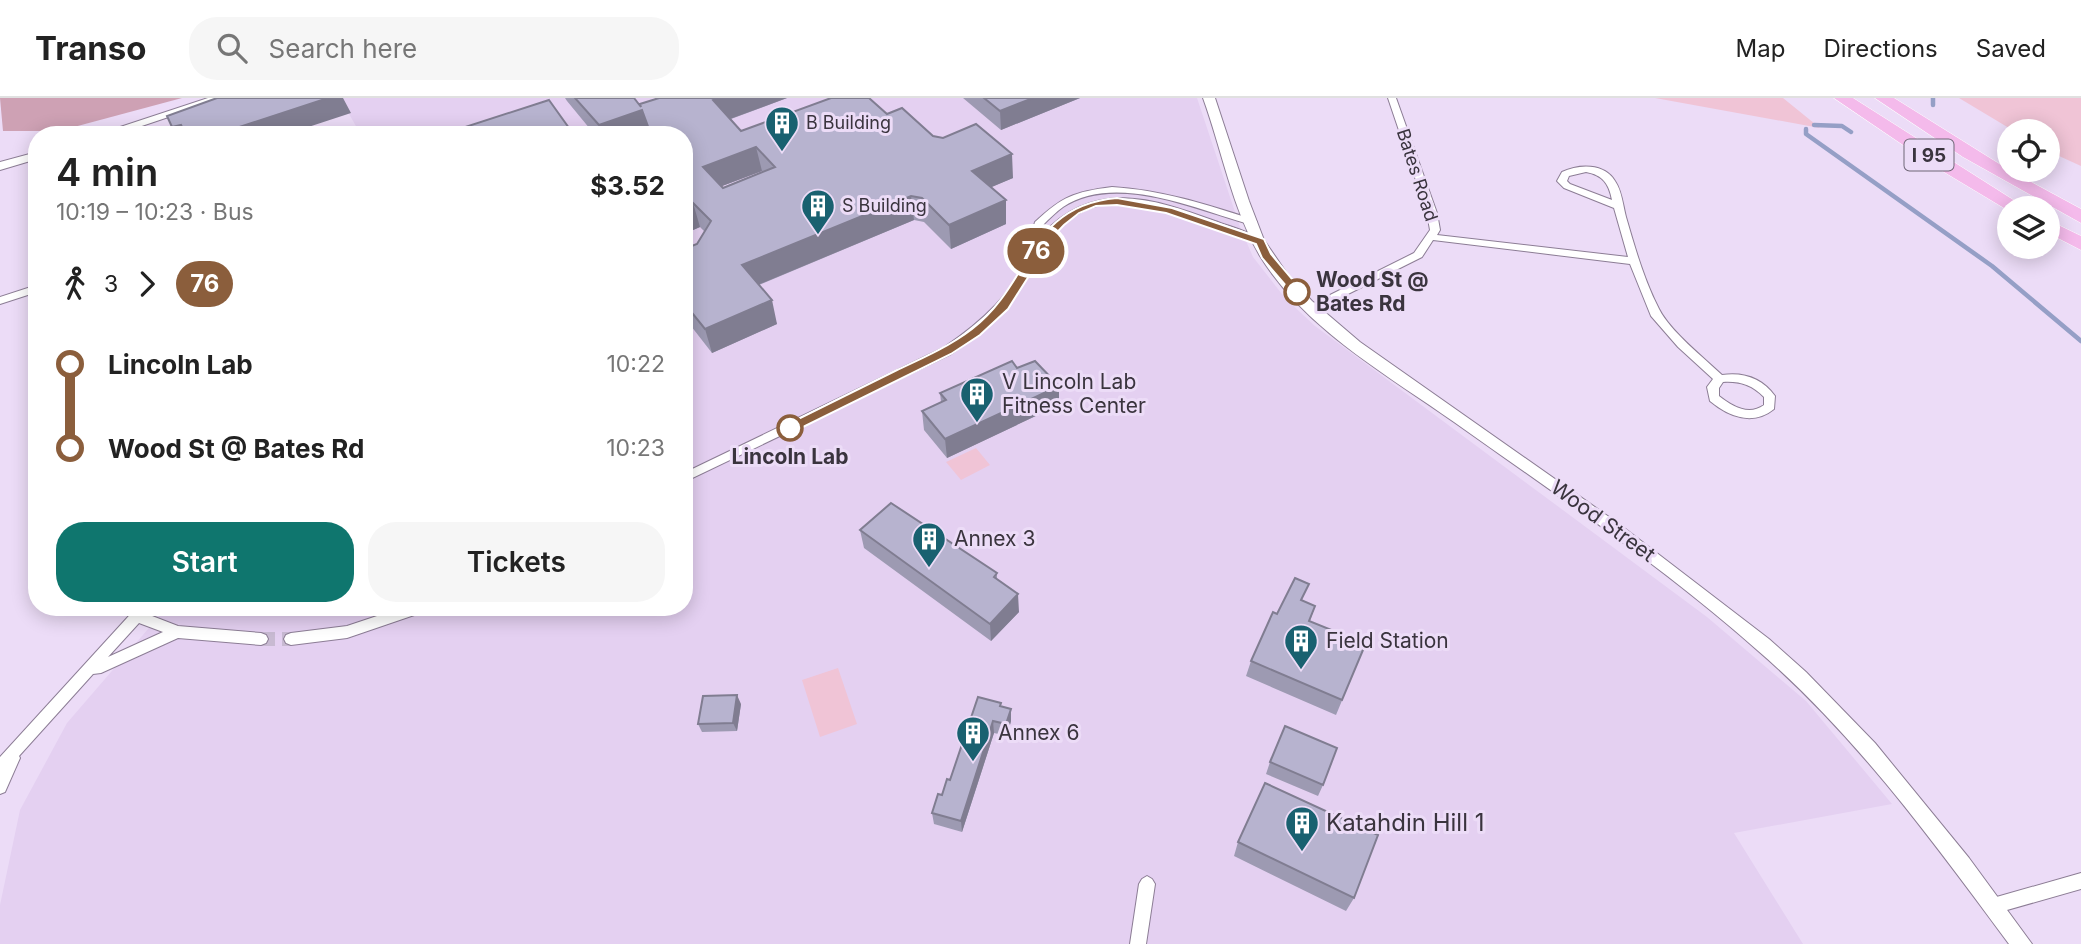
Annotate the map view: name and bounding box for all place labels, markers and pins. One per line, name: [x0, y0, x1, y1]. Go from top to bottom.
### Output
building icon: B Building: [763, 104, 801, 153]
place label: B Building: [806, 112, 891, 133]
building icon: S Building: [799, 187, 837, 236]
place label: S Building: [842, 195, 927, 216]
place label: Wood St @ Bates Rd: [1316, 267, 1428, 316]
marker: Wood St @ Bates Rd: [1284, 279, 1310, 305]
place label: V Lincoln Lab Fitness Center: [1002, 369, 1146, 418]
building icon: V Lincoln Lab Fitness Center: [958, 375, 996, 424]
marker: Lincoln Lab: [777, 415, 803, 441]
place label: Lincoln Lab: [732, 444, 848, 469]
building icon: Annex 3: [910, 520, 948, 569]
place label: Annex 3: [954, 526, 1035, 551]
building icon: Field Station: [1282, 622, 1320, 671]
place label: Field Station: [1326, 628, 1449, 653]
building icon: Annex 6: [954, 714, 992, 763]
place label: Annex 6: [998, 720, 1079, 745]
building icon: Katahdin Hill 1: [1283, 804, 1321, 853]
place label: Katahdin Hill 1: [1326, 808, 1484, 837]

